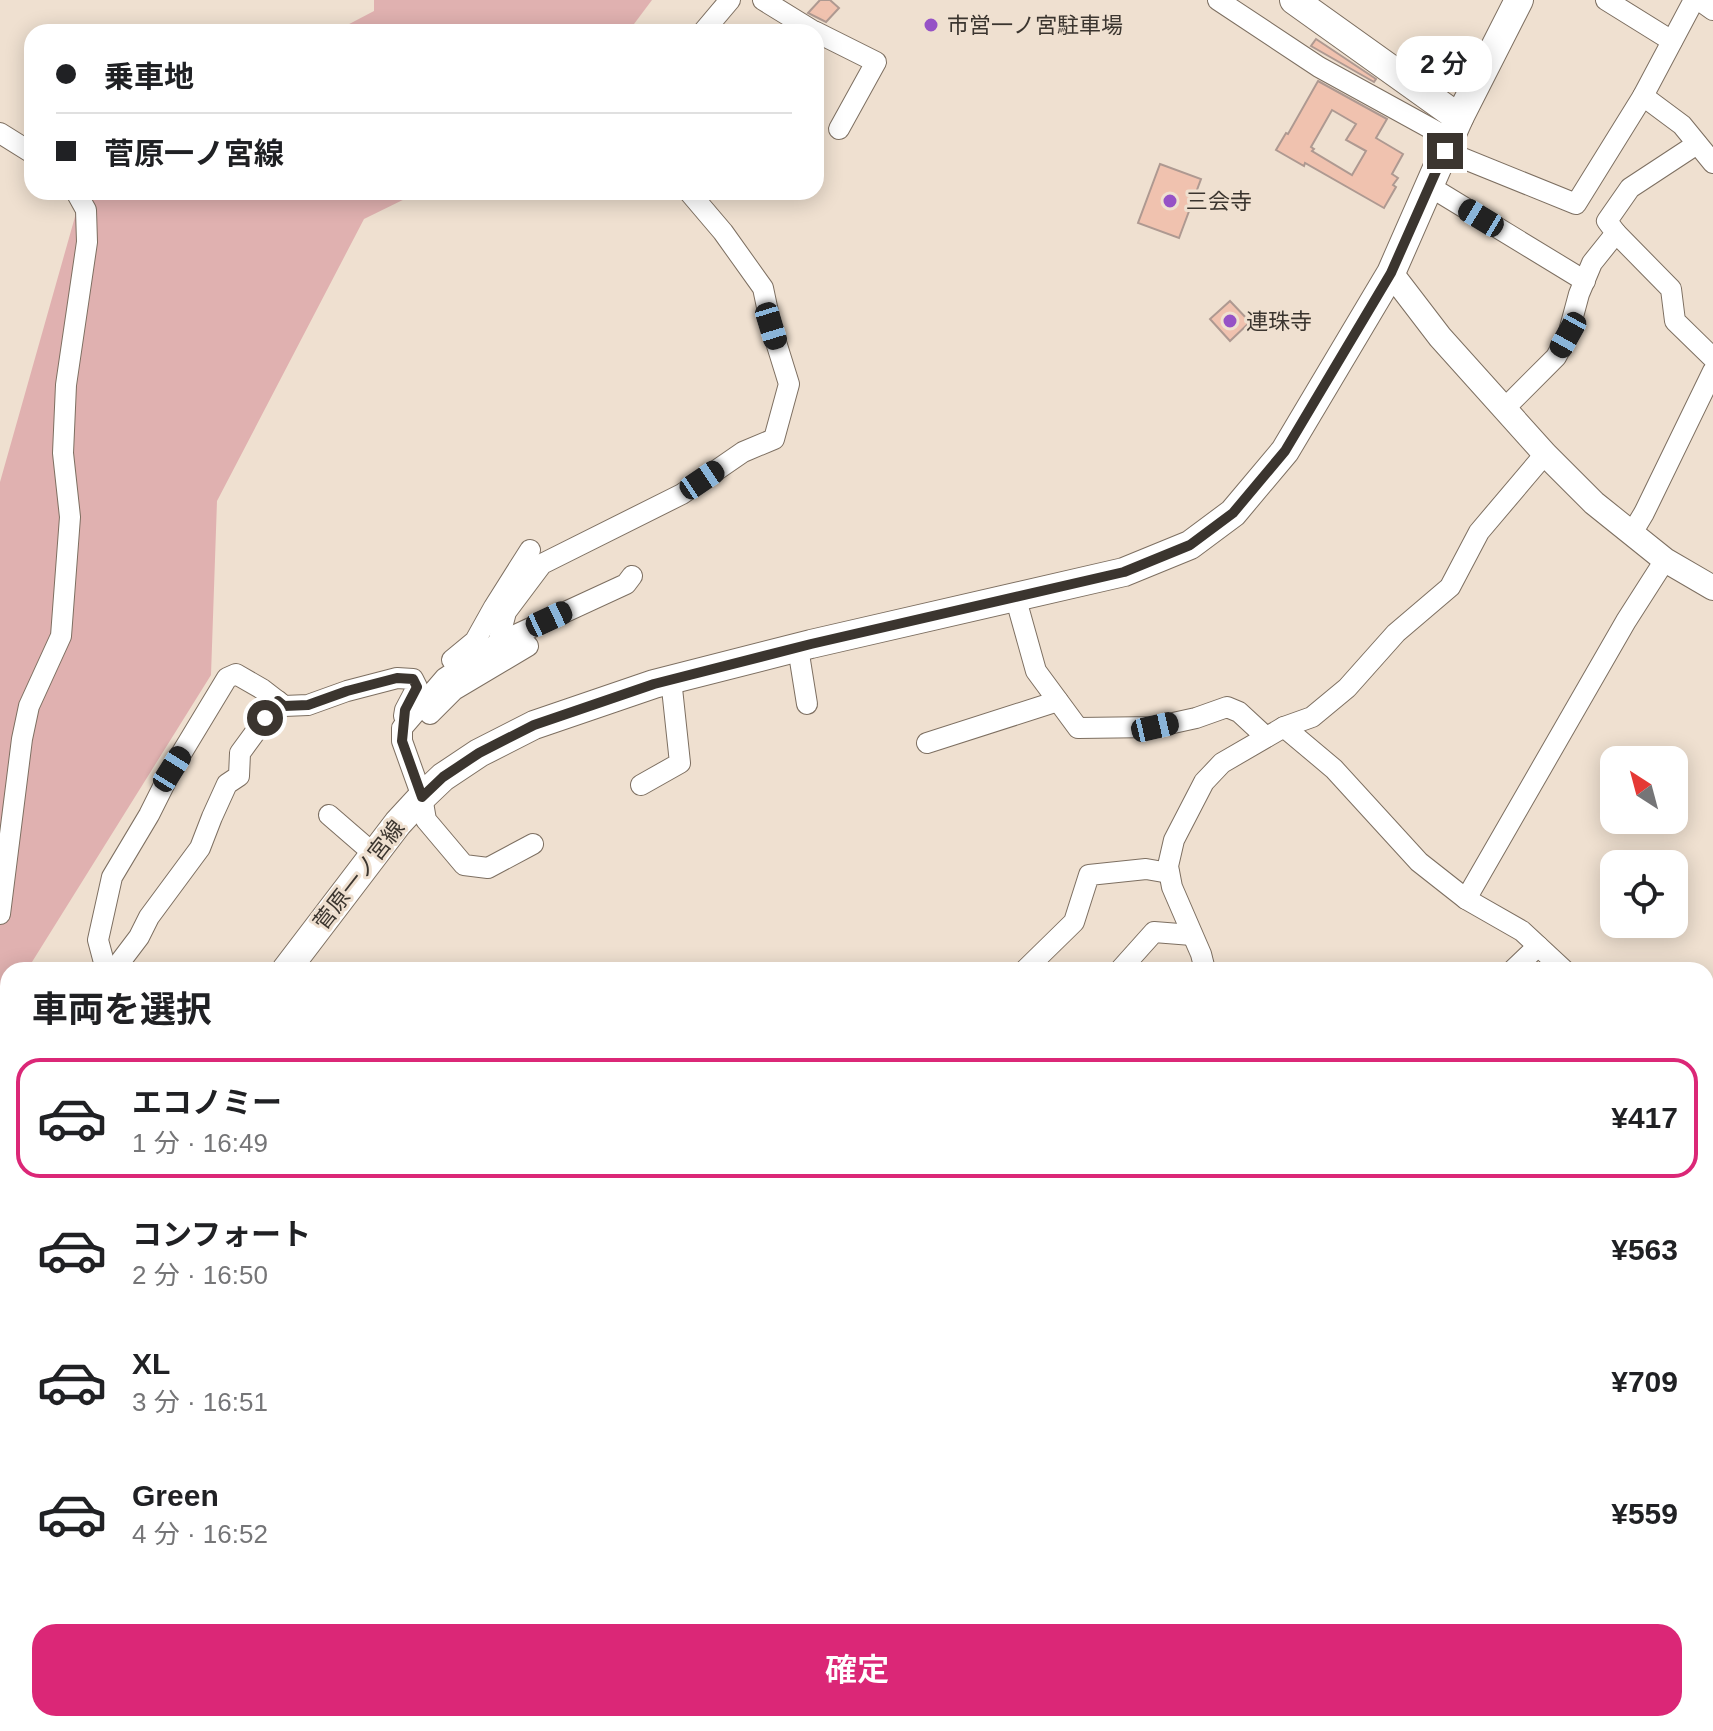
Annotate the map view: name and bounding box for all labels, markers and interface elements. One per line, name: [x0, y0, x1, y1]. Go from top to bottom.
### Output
place label: 市営一ノ宮駐車場: [947, 13, 1123, 38]
marker: 市営一ノ宮駐車場: [922, 16, 940, 34]
callout: 2 分: [1397, 35, 1493, 91]
text: 2 分: [1420, 49, 1468, 79]
text: 乗車地: [104, 60, 194, 93]
route end: [1427, 133, 1463, 169]
text: 菅原一ノ宮線: [104, 137, 284, 170]
place label: 三会寺: [1186, 189, 1252, 214]
marker: 三会寺: [1161, 192, 1179, 210]
car: [1454, 195, 1508, 241]
car: [753, 300, 789, 352]
car: [1546, 308, 1590, 362]
place label: 連珠寺: [1246, 309, 1312, 334]
marker: 連珠寺: [1221, 312, 1239, 330]
car: [675, 457, 729, 503]
car: [522, 598, 576, 640]
route start: [247, 700, 283, 736]
car: [1129, 710, 1181, 744]
car: [149, 742, 195, 796]
north arrow: [1600, 746, 1688, 834]
map controls: [1600, 746, 1688, 938]
street label: 菅原一ノ宮線: [309, 815, 409, 935]
button: locate: [1600, 850, 1688, 938]
text: 車両を選択: [32, 989, 212, 1030]
icon: car: [36, 1082, 108, 1154]
text: エコノミー: [132, 1086, 282, 1119]
text: ¥417: [1611, 1101, 1678, 1134]
text: 1 分 · 16:49: [132, 1128, 268, 1158]
icon: car: [36, 1214, 108, 1286]
text: コンフォート: [132, 1218, 311, 1251]
text: ¥563: [1611, 1233, 1678, 1266]
text: 2 分 · 16:50: [132, 1260, 268, 1290]
icon: car: [36, 1346, 108, 1418]
text: XL: [132, 1347, 170, 1380]
text: ¥709: [1611, 1365, 1678, 1398]
text: 3 分 · 16:51: [132, 1387, 268, 1417]
icon: car: [36, 1478, 108, 1550]
text: Green: [132, 1479, 219, 1512]
text: ¥559: [1611, 1497, 1678, 1530]
text: 4 分 · 16:52: [132, 1519, 268, 1549]
button: 確定: [32, 1624, 1682, 1716]

